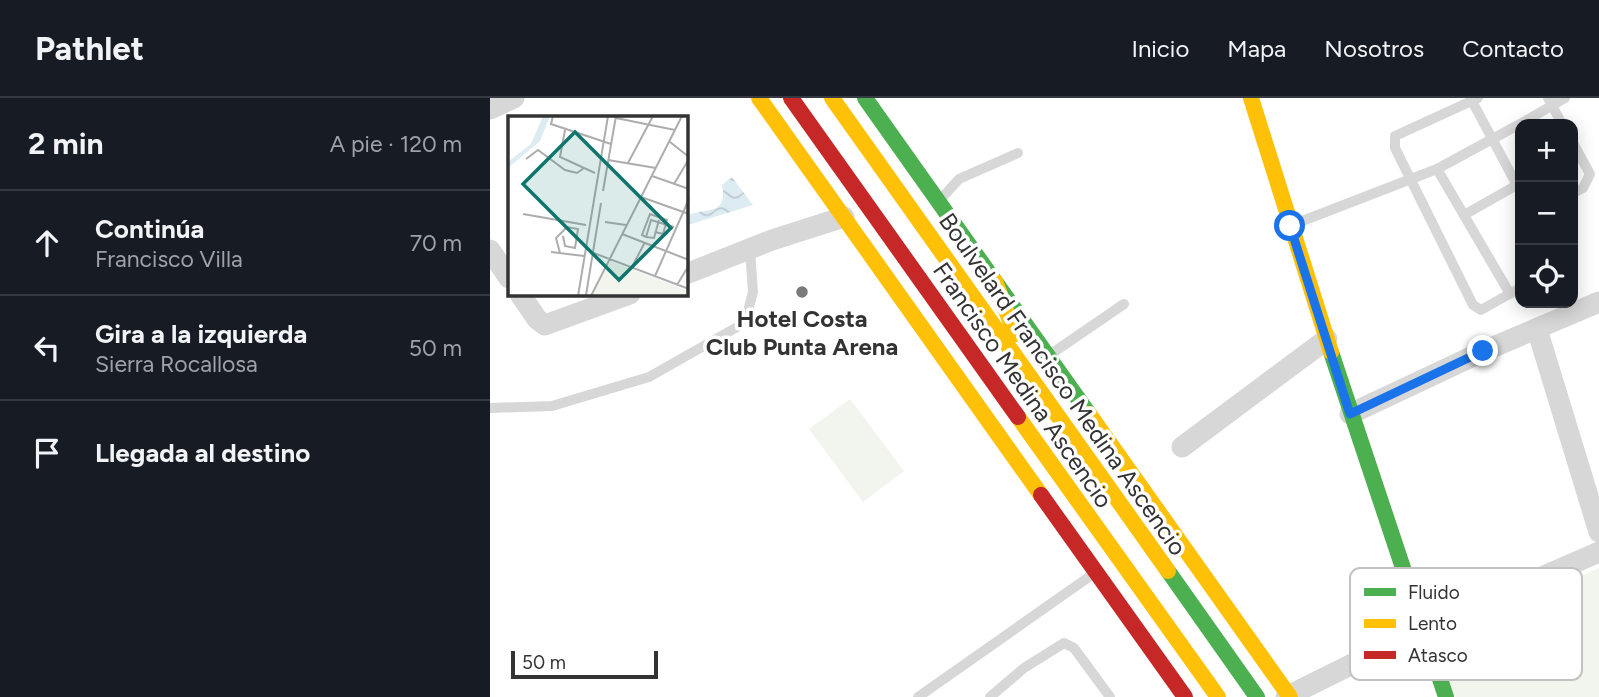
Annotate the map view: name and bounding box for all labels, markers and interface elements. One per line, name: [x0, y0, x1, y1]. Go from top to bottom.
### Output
text: Pathlet: [35, 29, 144, 68]
text: Inicio: [1131, 34, 1189, 63]
text: Mapa: [1227, 34, 1286, 63]
text: Nosotros: [1324, 34, 1424, 63]
text: Contacto: [1462, 34, 1564, 63]
inset map: [508, 116, 688, 296]
map controls: [1515, 119, 1578, 308]
button: +: [1515, 119, 1578, 182]
text: 2 min: [28, 125, 104, 162]
text: A pie · 120 m: [330, 130, 462, 158]
button: −: [1515, 182, 1578, 245]
street label: Boulvelard Francisco Medina Ascencio: [933, 207, 1193, 561]
route start: [1274, 210, 1305, 241]
text: Continúa: [95, 213, 204, 245]
icon: ahead: [28, 224, 66, 262]
text: 70 m: [410, 229, 462, 257]
text: Francisco Villa: [95, 245, 243, 273]
button: locate: [1515, 245, 1578, 308]
street label: Francisco Medina Ascencio: [927, 257, 1119, 513]
marker: Hotel Costa Club Punta Arena: [794, 284, 810, 300]
place label: Hotel Costa Club Punta Arena: [706, 304, 898, 361]
text: Gira a la izquierda: [95, 318, 307, 350]
icon: left: [28, 329, 66, 367]
text: 50 m: [409, 334, 462, 362]
route end: [1467, 335, 1498, 366]
text: Sierra Rocallosa: [95, 350, 258, 378]
icon: arrive: [28, 434, 66, 472]
text: Llegada al destino: [95, 437, 310, 469]
legend: [1350, 568, 1582, 680]
text: Fluido: [1408, 581, 1460, 604]
text: Lento: [1408, 612, 1457, 635]
text: Atasco: [1408, 644, 1468, 667]
scale bar: [511, 648, 658, 680]
text: 50 m: [522, 651, 566, 674]

